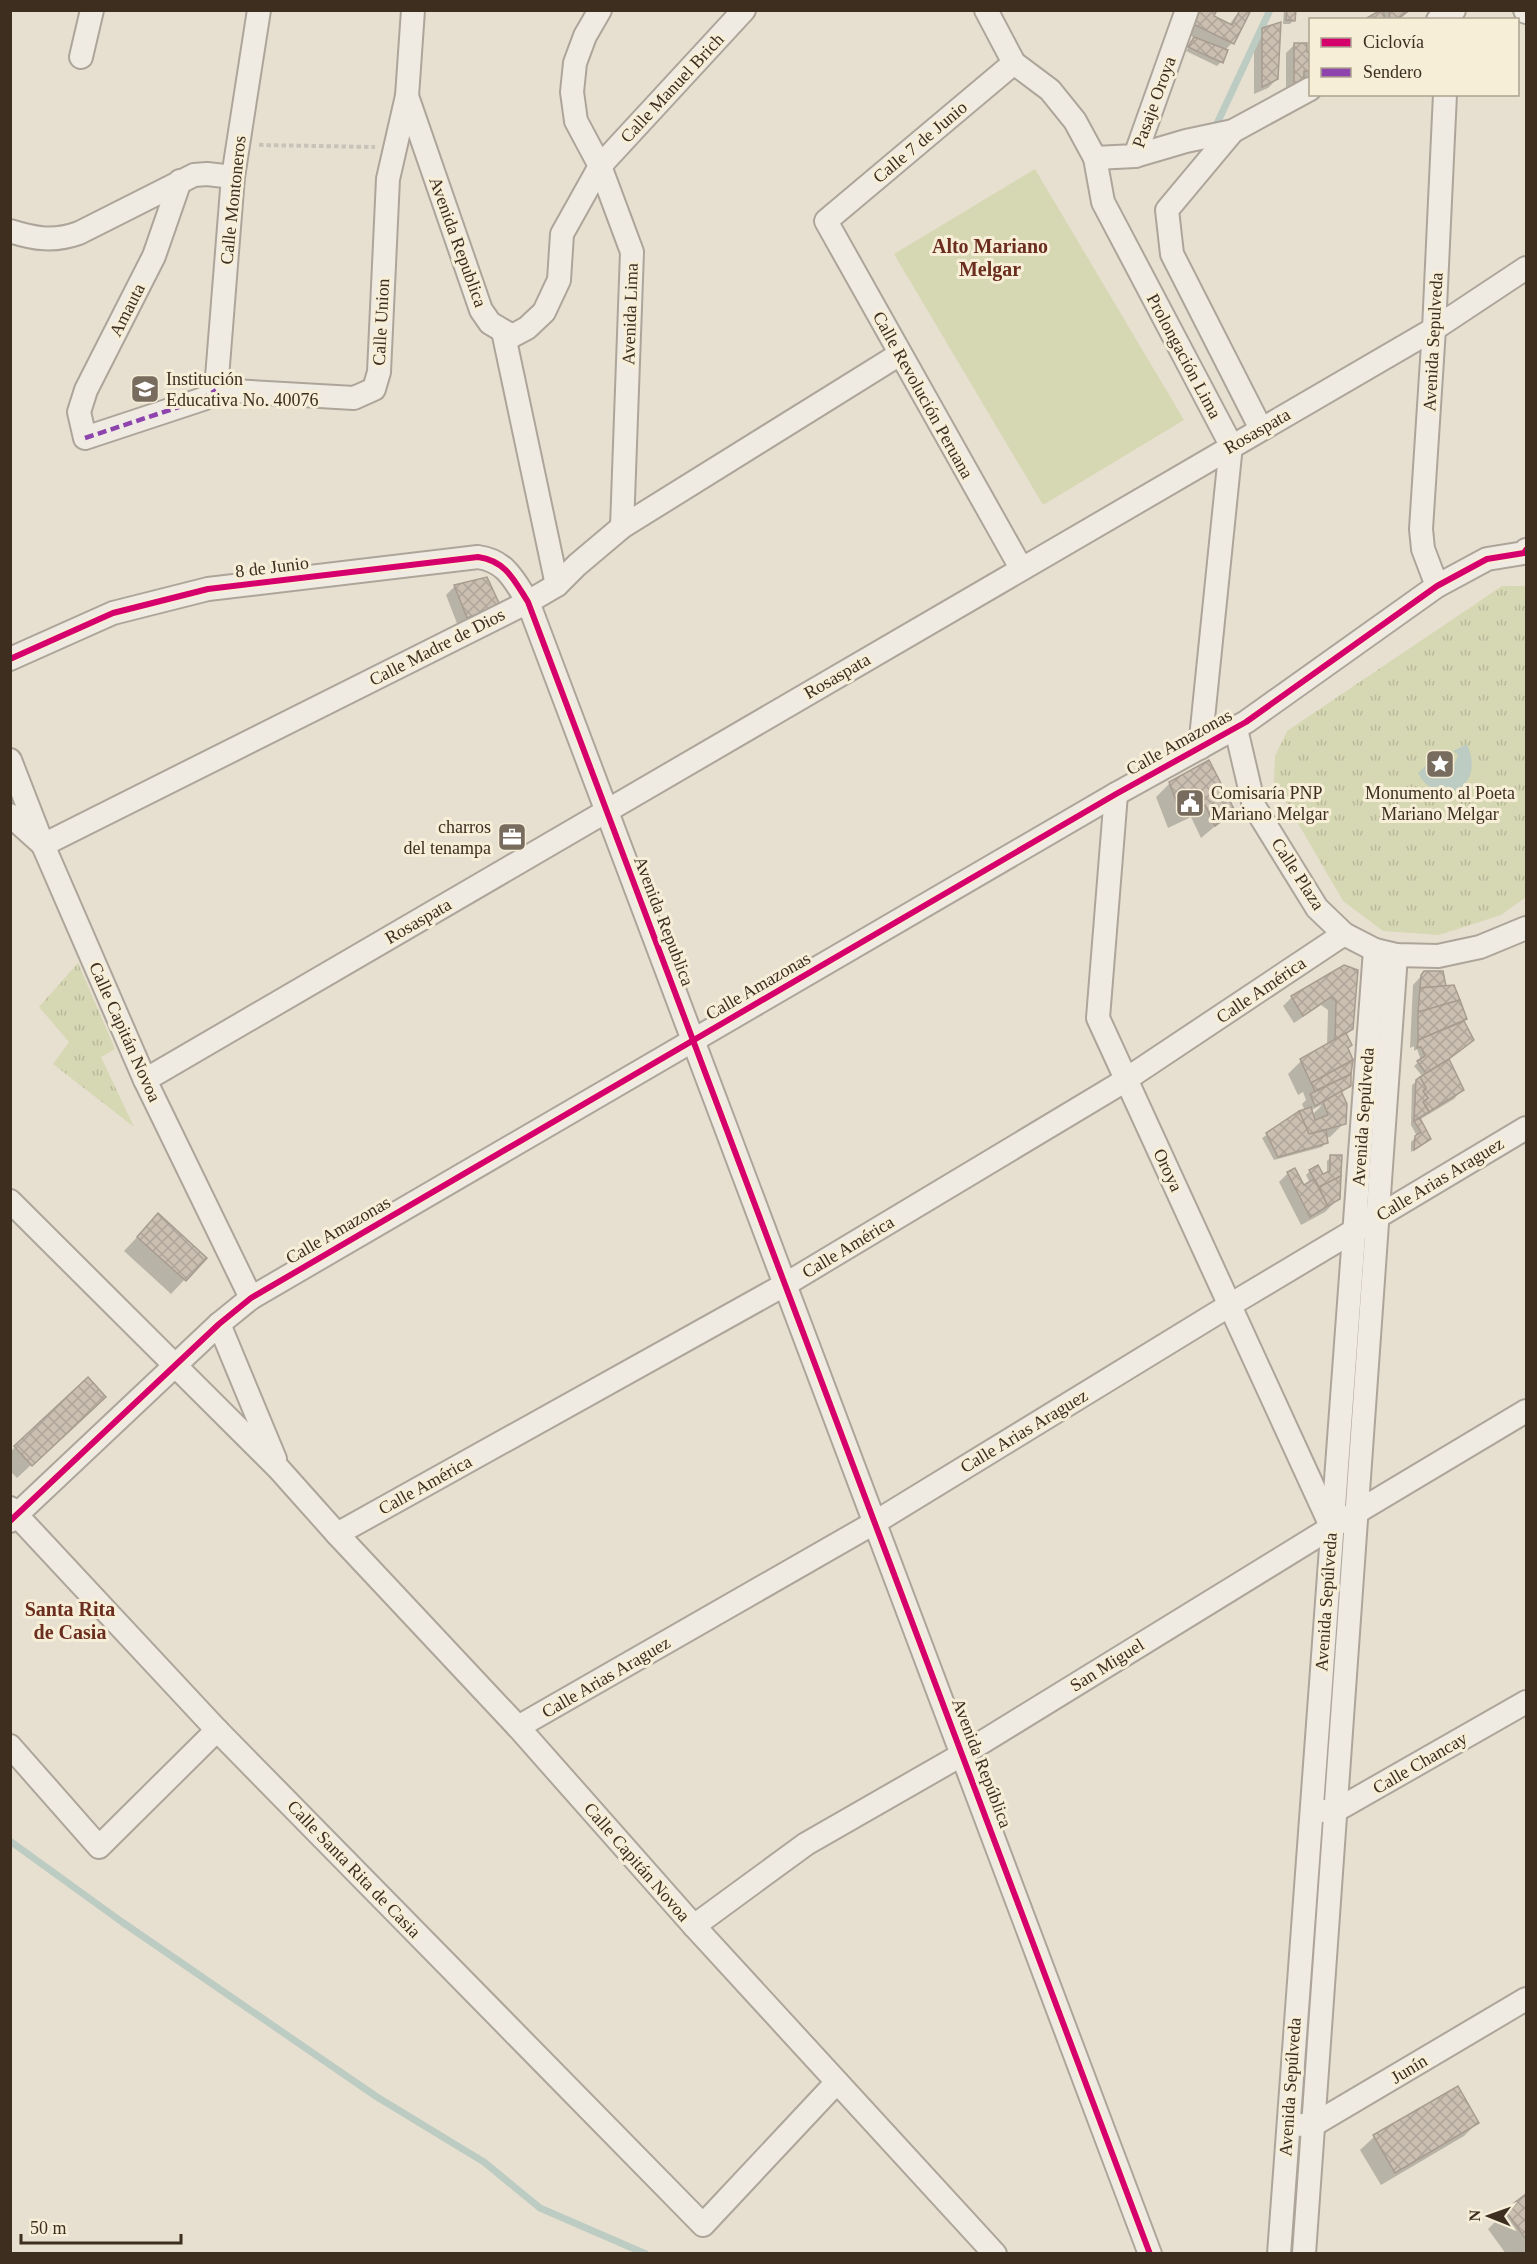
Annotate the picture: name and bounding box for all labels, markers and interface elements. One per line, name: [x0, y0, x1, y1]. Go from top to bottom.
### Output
legend: [1309, 18, 1519, 96]
street label: Calle Manuel Brich: [616, 29, 728, 147]
text: Ciclovía: [1363, 32, 1424, 52]
street label: Pasaje Oroya: [1128, 54, 1180, 150]
text: Sendero: [1363, 62, 1422, 82]
street label: Calle 7 de Junio: [869, 97, 971, 187]
street label: Calle Montoneros: [216, 135, 250, 265]
street label: Avenida Republica: [425, 174, 491, 310]
district label: Alto Mariano Melgar: [932, 235, 1048, 281]
street label: Avenida Lima: [618, 263, 642, 365]
street label: Avenida Sepulveda: [1419, 272, 1447, 412]
street label: Calle Union: [369, 278, 393, 366]
street label: Amauta: [105, 280, 149, 340]
street label: Prolongación Lima: [1143, 290, 1225, 422]
street label: Calle Revolución Peruana: [869, 308, 977, 482]
place label: Institución Educativa No. 40076: [166, 369, 318, 410]
school or university icon: Institución Educativa No. 40076: [129, 373, 161, 405]
street label: Rosaspata: [1220, 404, 1294, 458]
street label: 8 de Junio: [234, 553, 310, 581]
street label: Calle Madre de Dios: [366, 604, 508, 690]
street label: Rosaspata: [800, 649, 874, 703]
street label: Calle Amazonas: [1123, 705, 1235, 779]
place icon: Monumento al Poeta Mariano Melgar: [1424, 748, 1456, 780]
place label: Comisaría PNP Mariano Melgar: [1211, 783, 1328, 824]
place label: Monumento al Poeta Mariano Melgar: [1365, 783, 1515, 824]
public building icon: Comisaría PNP Mariano Melgar: [1174, 787, 1206, 819]
place label: charros del tenampa: [404, 817, 491, 858]
office icon: charros del tenampa: [496, 821, 528, 853]
street label: Calle Plaza: [1267, 834, 1329, 914]
street label: Avenida Republica: [630, 853, 698, 989]
street label: Rosaspata: [381, 894, 455, 948]
street label: Calle Amazonas: [702, 948, 814, 1024]
street label: Calle América: [1213, 953, 1309, 1027]
street label: Calle Capitán Novoa: [85, 959, 165, 1105]
street label: Avenida Sepúlveda: [1348, 1047, 1378, 1187]
street label: Calle Arias Araguez: [1373, 1133, 1507, 1225]
street label: Oroya: [1149, 1145, 1187, 1195]
street label: Calle Amazonas: [282, 1192, 394, 1268]
street label: Calle América: [799, 1212, 897, 1282]
street label: Calle Arias Araguez: [957, 1385, 1091, 1477]
street label: Calle América: [375, 1451, 475, 1519]
street label: Avenida Sepúlveda: [1311, 1532, 1341, 1672]
district label: Santa Rita de Casia: [25, 1598, 115, 1643]
street label: Calle Arias Araguez: [538, 1632, 674, 1722]
street label: San Miguel: [1066, 1634, 1148, 1696]
street label: Avenida República: [948, 1695, 1016, 1831]
street label: Calle Chancay: [1369, 1728, 1471, 1798]
street label: Calle Santa Rita de Casia: [283, 1796, 425, 1942]
street label: Calle Capitán Novoa: [580, 1798, 694, 1926]
street label: Avenida Sepúlveda: [1275, 2017, 1305, 2157]
street label: Junín: [1387, 2050, 1431, 2088]
north arrow: [1459, 2186, 1519, 2246]
scale bar: [21, 2207, 182, 2245]
text: N: [1466, 2209, 1483, 2222]
text: 50 m: [30, 2218, 67, 2238]

